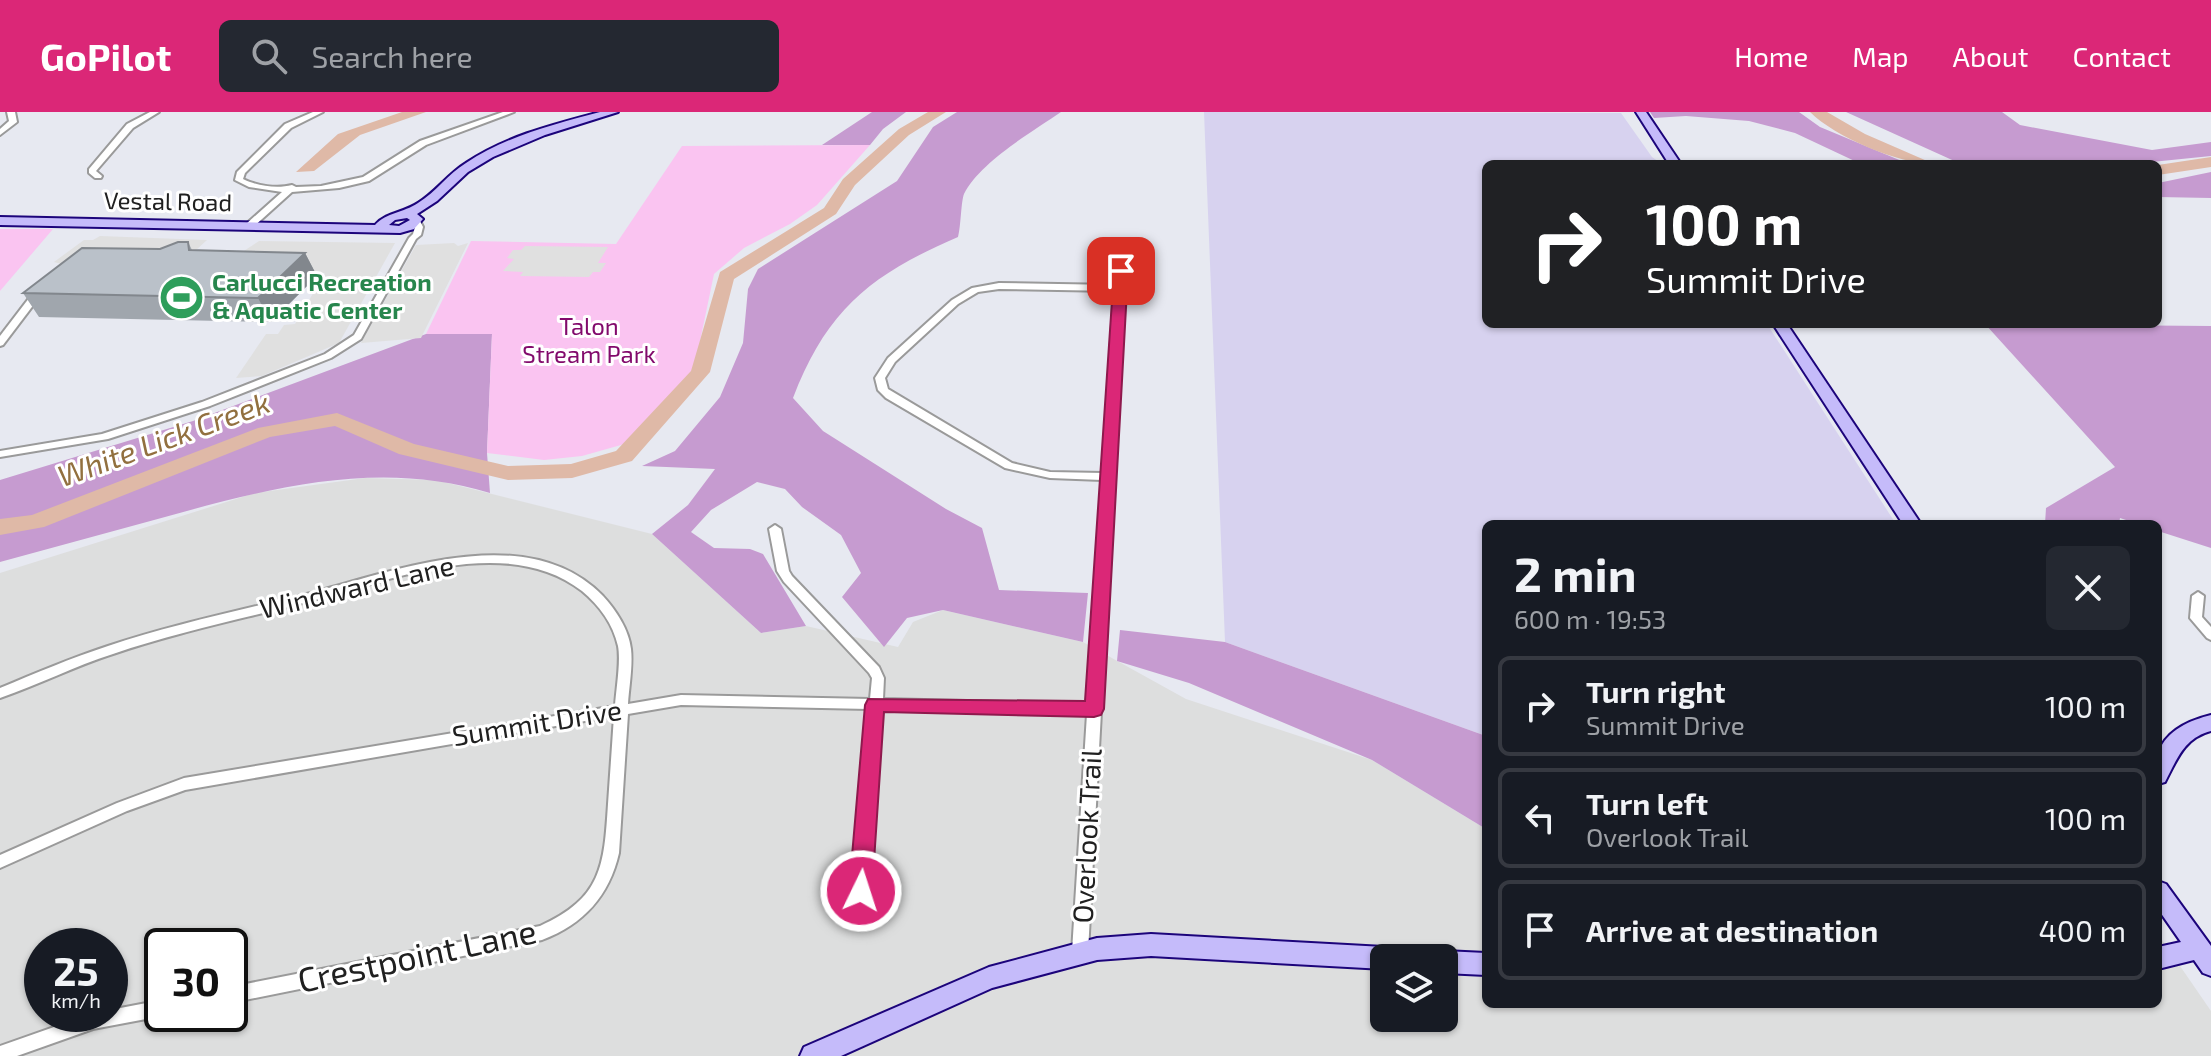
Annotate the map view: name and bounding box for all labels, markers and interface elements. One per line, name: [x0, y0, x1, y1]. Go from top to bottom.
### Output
search box: [219, 20, 779, 92]
text: GoPilot: [40, 33, 171, 79]
icon: search: [247, 34, 291, 78]
text: Search here: [311, 38, 473, 74]
text: Home: [1734, 39, 1808, 73]
text: Map: [1852, 39, 1909, 73]
text: About: [1953, 39, 2028, 73]
text: Contact: [2072, 39, 2171, 73]
street label: Vestal Road: [104, 185, 232, 216]
text: 100 m: [1646, 189, 1802, 256]
icon: right: [1514, 192, 1618, 296]
pin: [1087, 237, 1155, 305]
icon: arrive: [1099, 249, 1143, 293]
text: Summit Drive: [1646, 257, 1866, 300]
place label: Carlucci Recreation & Aquatic Center: [212, 267, 432, 324]
sports icon: Carlucci Recreation & Aquatic Center: [157, 273, 205, 321]
park label: Talon Stream Park: [522, 311, 656, 368]
water label: White Lick Creek: [52, 383, 274, 493]
text: 2 min: [1514, 544, 1637, 602]
button: close: [2046, 546, 2130, 630]
street label: Windward Lane: [256, 547, 457, 625]
text: 600 m · 19:53: [1514, 603, 1666, 634]
text: Turn right: [1586, 673, 1726, 709]
icon: right: [1518, 684, 1562, 728]
text: 100 m: [2045, 688, 2126, 724]
street label: Summit Drive: [450, 692, 624, 752]
text: Summit Drive: [1586, 709, 1745, 740]
street label: Overlook Trail: [1064, 747, 1108, 924]
text: Turn left: [1586, 785, 1708, 821]
icon: left: [1518, 796, 1562, 840]
text: 100 m: [2045, 800, 2126, 836]
text: Overlook Trail: [1586, 821, 1748, 852]
position arrow: [819, 849, 903, 933]
icon: arrive: [1518, 908, 1562, 952]
street label: Crestpoint Lane: [294, 909, 540, 1000]
text: Arrive at destination: [1586, 912, 1878, 948]
text: 400 m: [2038, 912, 2126, 948]
speed limit sign: 30: [144, 928, 248, 1032]
map controls: [1370, 944, 1458, 1032]
button: layers: [1370, 944, 1458, 1032]
text: 25: [53, 946, 99, 994]
text: km/h: [51, 988, 101, 1012]

